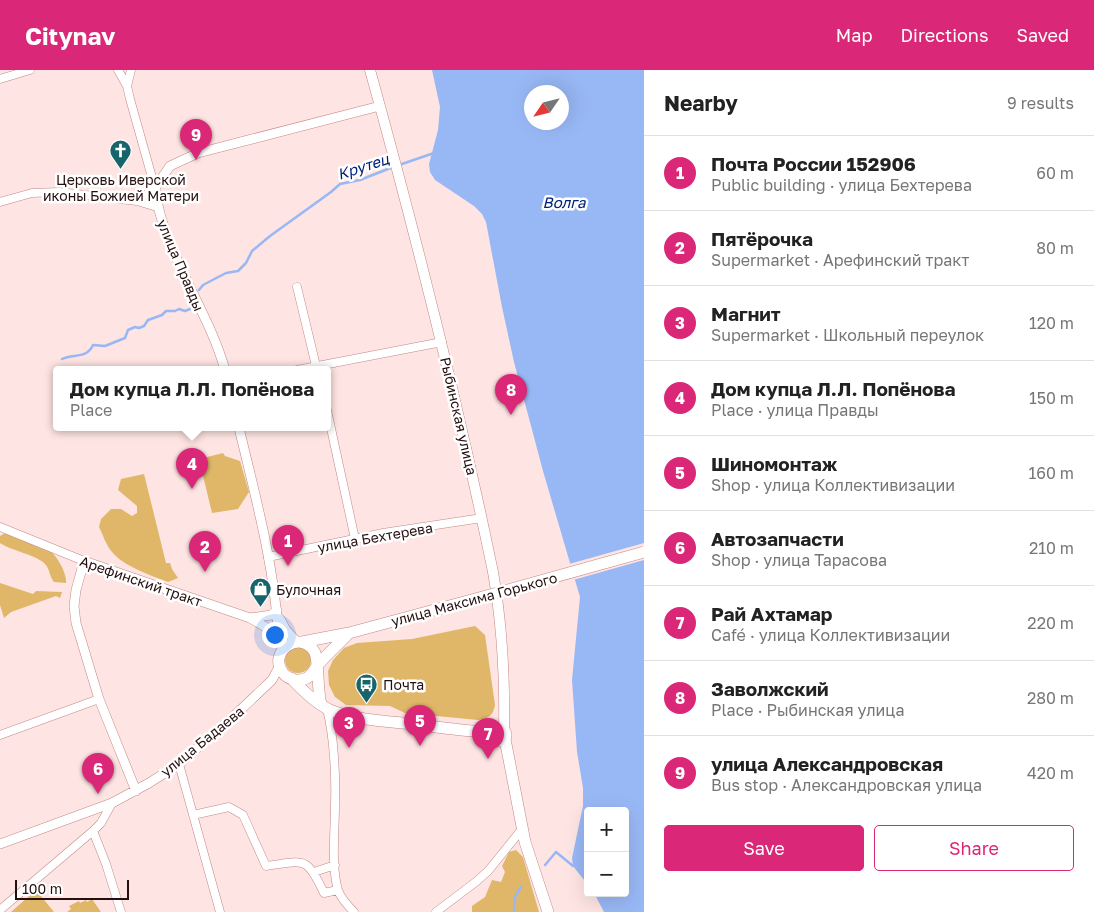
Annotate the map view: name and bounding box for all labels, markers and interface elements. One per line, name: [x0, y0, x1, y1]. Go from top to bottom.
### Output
text: Citynav: [25, 21, 115, 50]
text: Map: [836, 24, 872, 46]
text: Directions: [900, 24, 988, 46]
text: Saved: [1016, 24, 1069, 46]
north arrow: [524, 85, 569, 130]
text: Nearby: [664, 90, 738, 116]
text: 9 results: [1007, 93, 1074, 113]
pin: 9: [180, 119, 212, 160]
church icon: Церковь Иверской иконы Божией Матери: [109, 139, 133, 170]
water label: Крутец: [335, 149, 392, 184]
text: Почта России 152906: [711, 152, 916, 175]
text: 1: [676, 163, 684, 183]
text: 60 m: [1036, 163, 1074, 183]
place label: Церковь Иверской иконы Божией Матери: [43, 171, 199, 204]
text: Public building · улица Бехтерева: [711, 175, 972, 195]
water label: Волга: [543, 193, 586, 211]
street label: улица Правды: [154, 217, 208, 313]
text: Пятёрочка: [711, 227, 813, 250]
text: 2: [675, 238, 685, 258]
text: 80 m: [1036, 238, 1074, 258]
text: Supermarket · Арефинский тракт: [711, 250, 969, 270]
text: Магнит: [711, 302, 781, 325]
text: 3: [675, 313, 685, 333]
text: 120 m: [1029, 313, 1074, 333]
text: Supermarket · Школьный переулок: [711, 325, 984, 345]
street label: Рыбинская улица: [437, 355, 481, 477]
popup: [53, 366, 331, 431]
pin: 8: [495, 374, 527, 415]
text: Дом купца Л.Л. Попёнова: [70, 377, 314, 400]
text: Дом купца Л.Л. Попёнова: [711, 377, 956, 400]
text: 4: [675, 388, 685, 408]
text: 150 m: [1029, 388, 1074, 408]
text: Place: [70, 400, 112, 420]
text: Place · улица Правды: [711, 400, 879, 420]
pin: 4: [176, 448, 208, 489]
text: Шиномонтаж: [711, 452, 837, 475]
text: 5: [675, 463, 685, 483]
text: 160 m: [1028, 463, 1074, 483]
text: Shop · улица Коллективизации: [711, 475, 955, 495]
street label: улица Бехтерева: [316, 518, 434, 556]
pin: 1: [272, 525, 304, 566]
text: Автозапчасти: [711, 527, 844, 550]
pin: 2: [189, 531, 221, 572]
text: 6: [675, 538, 685, 558]
text: 210 m: [1029, 538, 1074, 558]
text: Shop · улица Тарасова: [711, 550, 887, 570]
street label: Арефинский тракт: [78, 552, 204, 610]
street label: улица Максима Горького: [389, 569, 559, 629]
shop icon: Булочная: [248, 577, 272, 608]
place label: Булочная: [276, 581, 341, 598]
text: Рай Ахтамар: [711, 602, 833, 625]
text: 7: [676, 613, 684, 633]
text: 220 m: [1027, 613, 1074, 633]
your location: [262, 622, 288, 648]
text: Café · улица Коллективизации: [711, 625, 950, 645]
bus stop icon: Почта: [355, 672, 379, 703]
place label: Почта: [383, 676, 424, 693]
text: Заволжский: [711, 677, 829, 700]
text: 8: [675, 688, 685, 708]
text: 280 m: [1027, 688, 1074, 708]
text: Place · Рыбинская улица: [711, 700, 904, 720]
street label: улица Бадаева: [157, 702, 247, 780]
pin: 5: [404, 705, 436, 746]
pin: 3: [333, 707, 365, 748]
pin: 7: [472, 718, 504, 759]
text: улица Александровская: [711, 752, 943, 775]
pin: 6: [82, 753, 114, 794]
text: 9: [675, 763, 685, 783]
text: 420 m: [1027, 763, 1074, 783]
text: Bus stop · Александровская улица: [711, 775, 982, 795]
map controls: [584, 807, 629, 897]
button: +: [584, 807, 629, 852]
button: Save: [664, 825, 864, 871]
button: Share: [874, 825, 1074, 871]
button: −: [584, 852, 629, 897]
scale bar: [15, 877, 129, 900]
text: 100 m: [22, 880, 62, 897]

